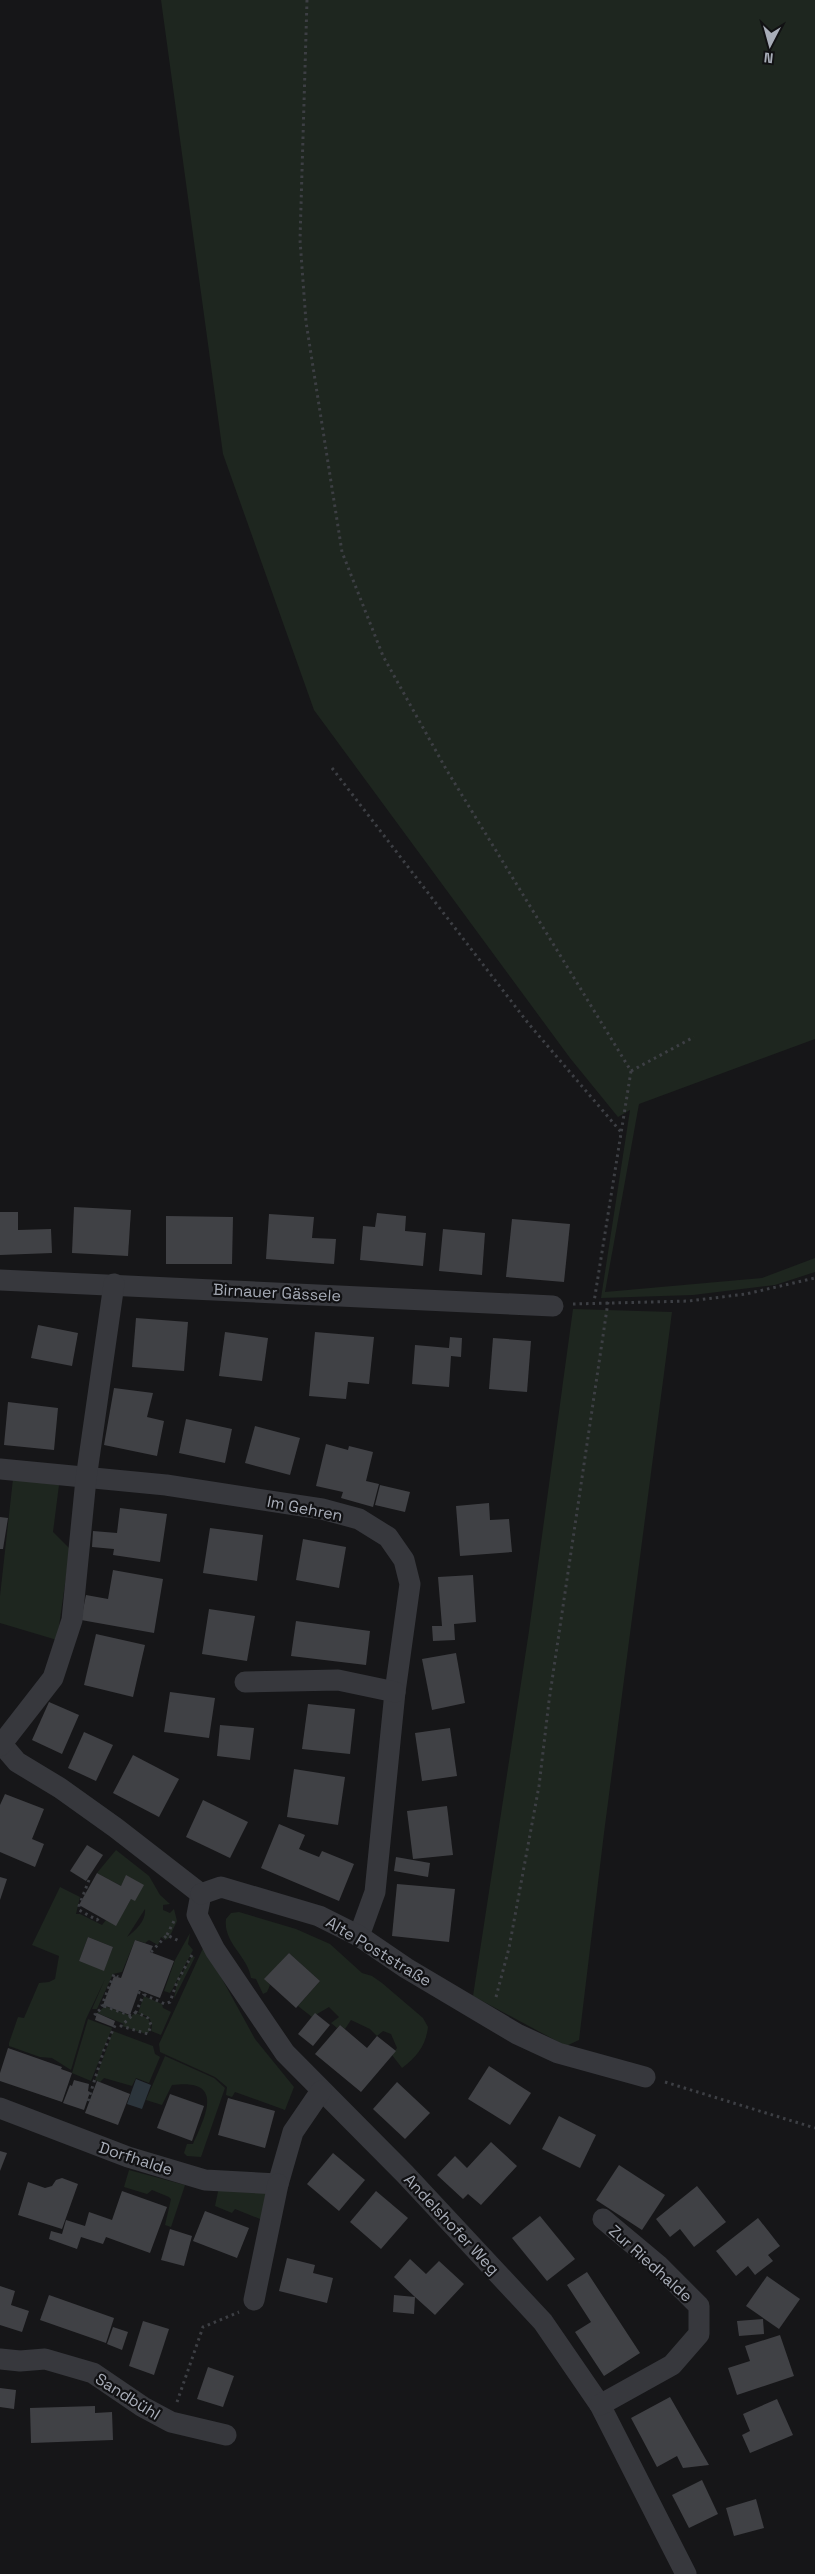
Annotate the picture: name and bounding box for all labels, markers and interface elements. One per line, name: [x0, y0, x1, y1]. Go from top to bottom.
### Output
north arrow: [745, 20, 795, 70]
text: N: [763, 48, 774, 67]
street label: Birnauer Gässele: [212, 1279, 342, 1306]
street label: Im Gehren: [265, 1491, 345, 1526]
street label: Alte Poststraße: [322, 1912, 435, 1991]
street label: Dorfhalde: [96, 2137, 175, 2180]
street label: Andelshofer Weg: [399, 2169, 504, 2279]
street label: Zur Riedhalde: [604, 2220, 697, 2307]
street label: Sandbühl: [91, 2368, 164, 2425]

